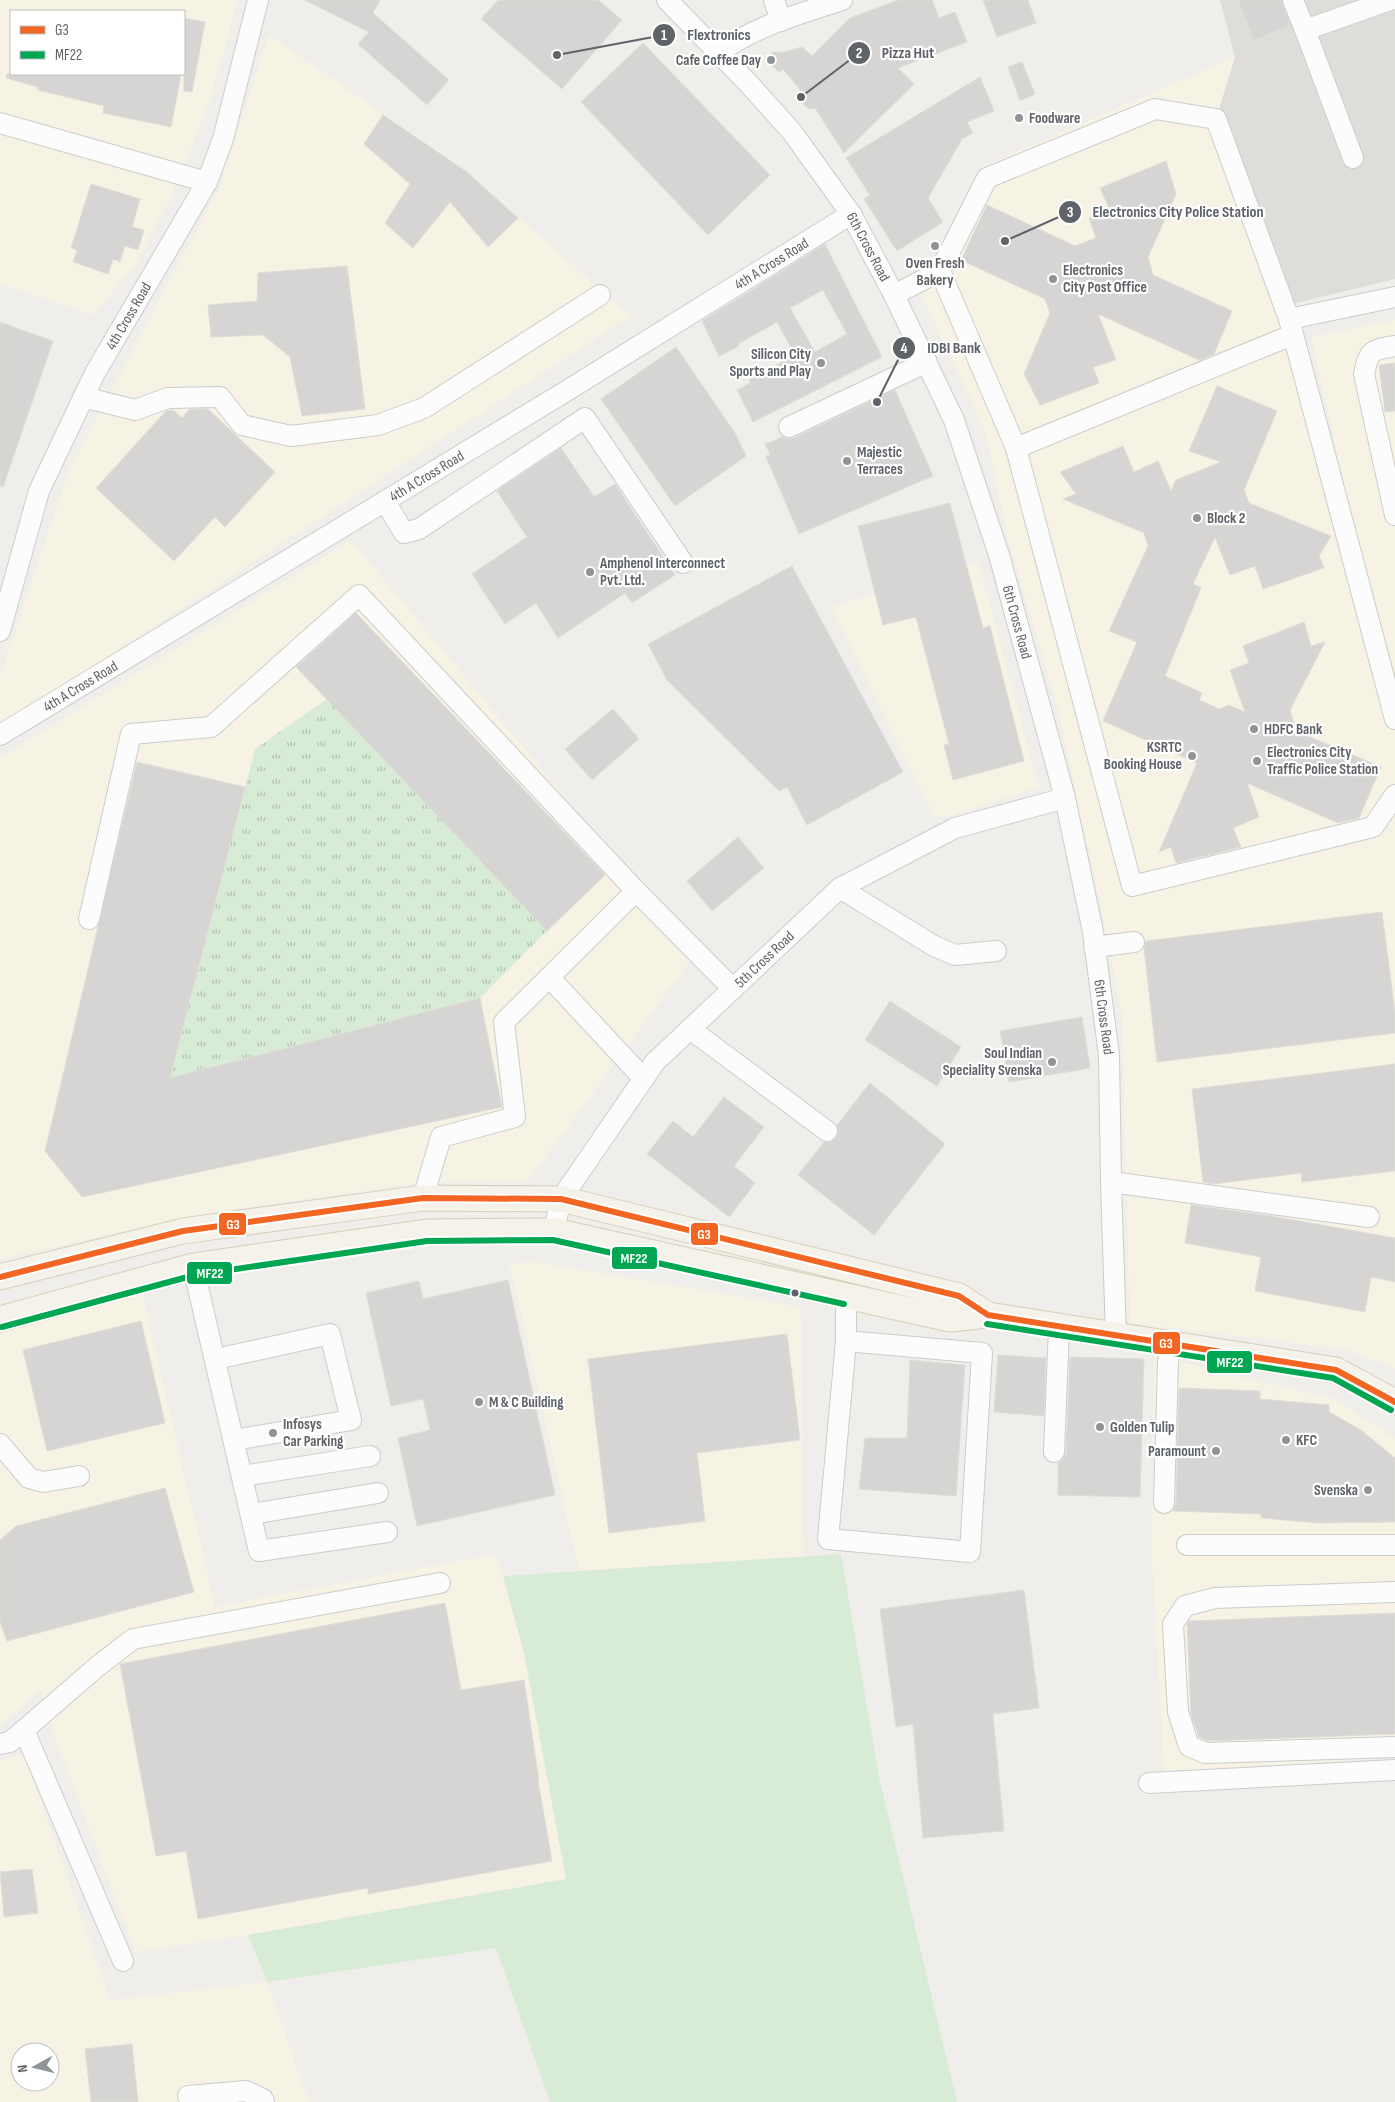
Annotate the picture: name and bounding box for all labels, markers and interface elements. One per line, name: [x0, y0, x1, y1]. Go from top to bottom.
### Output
legend: [10, 10, 185, 75]
callout: Flextronics: [652, 19, 760, 50]
text: G3: [55, 21, 69, 40]
text: 1: [661, 26, 667, 45]
text: Flextronics: [687, 26, 751, 45]
callout: Pizza Hut: [847, 37, 945, 68]
text: 2: [856, 44, 862, 63]
text: Pizza Hut: [882, 44, 934, 63]
text: MF22: [55, 46, 82, 65]
place label: Cafe Coffee Day: [676, 51, 762, 70]
marker: Cafe Coffee Day: [765, 54, 777, 66]
place label: Foodware: [1029, 109, 1080, 128]
marker: Foodware: [1013, 112, 1025, 124]
callout: Electronics City Police Station: [1057, 196, 1273, 227]
text: 3: [1067, 203, 1074, 222]
text: Electronics City Police Station: [1092, 203, 1264, 222]
street label: 6th Cross Road: [842, 209, 894, 285]
street label: 4th A Cross Road: [731, 234, 812, 294]
marker: Oven Fresh Bakery: [929, 240, 941, 252]
place label: Oven Fresh Bakery: [906, 254, 964, 290]
place label: Electronics City Post Office: [1063, 261, 1147, 297]
marker: Electronics City Post Office: [1047, 273, 1059, 285]
street label: 4th Cross Road: [102, 279, 156, 354]
callout: IDBI Bank: [892, 332, 990, 363]
text: 4: [901, 339, 908, 358]
text: IDBI Bank: [927, 339, 981, 358]
place label: Silicon City Sports and Play: [729, 345, 812, 381]
marker: Silicon City Sports and Play: [815, 357, 827, 369]
place label: Majestic Terraces: [857, 443, 903, 479]
street label: 4th A Cross Road: [386, 446, 468, 506]
marker: Majestic Terraces: [841, 455, 853, 467]
place label: Block 2: [1207, 509, 1245, 528]
marker: Block 2: [1191, 512, 1203, 524]
place label: Amphenol Interconnect Pvt. Ltd.: [599, 554, 725, 590]
marker: Amphenol Interconnect Pvt. Ltd.: [584, 566, 596, 578]
street label: 6th Cross Road: [998, 583, 1036, 661]
street label: 4th A Cross Road: [40, 657, 121, 717]
place label: HDFC Bank: [1264, 720, 1323, 739]
marker: HDFC Bank: [1248, 723, 1260, 735]
place label: KSRTC Booking House: [1104, 738, 1182, 774]
place label: Electronics City Traffic Police Station: [1267, 743, 1378, 779]
marker: KSRTC Booking House: [1186, 750, 1198, 762]
marker: Electronics City Traffic Police Station: [1251, 755, 1263, 767]
street label: 5th Cross Road: [731, 927, 798, 992]
street label: 6th Cross Road: [1089, 978, 1118, 1056]
place label: Soul Indian Speciality Svenska: [943, 1044, 1042, 1080]
marker: Soul Indian Speciality Svenska: [1046, 1056, 1058, 1068]
line badge: G3: [218, 1212, 247, 1236]
text: G3: [226, 1216, 240, 1233]
line badge: G3: [690, 1222, 719, 1246]
text: G3: [697, 1226, 711, 1243]
line badge: MF22: [611, 1246, 658, 1270]
text: MF22: [621, 1250, 647, 1267]
line badge: MF22: [186, 1261, 233, 1285]
text: MF22: [197, 1265, 223, 1282]
unlabelled marker: [790, 1288, 800, 1298]
line badge: G3: [1152, 1331, 1181, 1355]
text: G3: [1159, 1335, 1173, 1352]
line badge: MF22: [1206, 1350, 1253, 1374]
text: MF22: [1217, 1354, 1243, 1371]
place label: M & C Building: [489, 1393, 564, 1412]
marker: M & C Building: [473, 1396, 485, 1408]
place label: Infosys Car Parking: [283, 1415, 344, 1451]
place label: Golden Tulip: [1110, 1418, 1174, 1437]
marker: Golden Tulip: [1094, 1421, 1106, 1433]
marker: Infosys Car Parking: [267, 1427, 279, 1439]
place label: KFC: [1296, 1431, 1317, 1450]
marker: KFC: [1280, 1434, 1292, 1446]
place label: Paramount: [1148, 1442, 1206, 1461]
marker: Paramount: [1210, 1445, 1222, 1457]
place label: Svenska: [1314, 1481, 1358, 1500]
marker: Svenska: [1362, 1484, 1374, 1496]
north arrow: [10, 2042, 60, 2092]
text: N: [14, 2064, 32, 2074]

